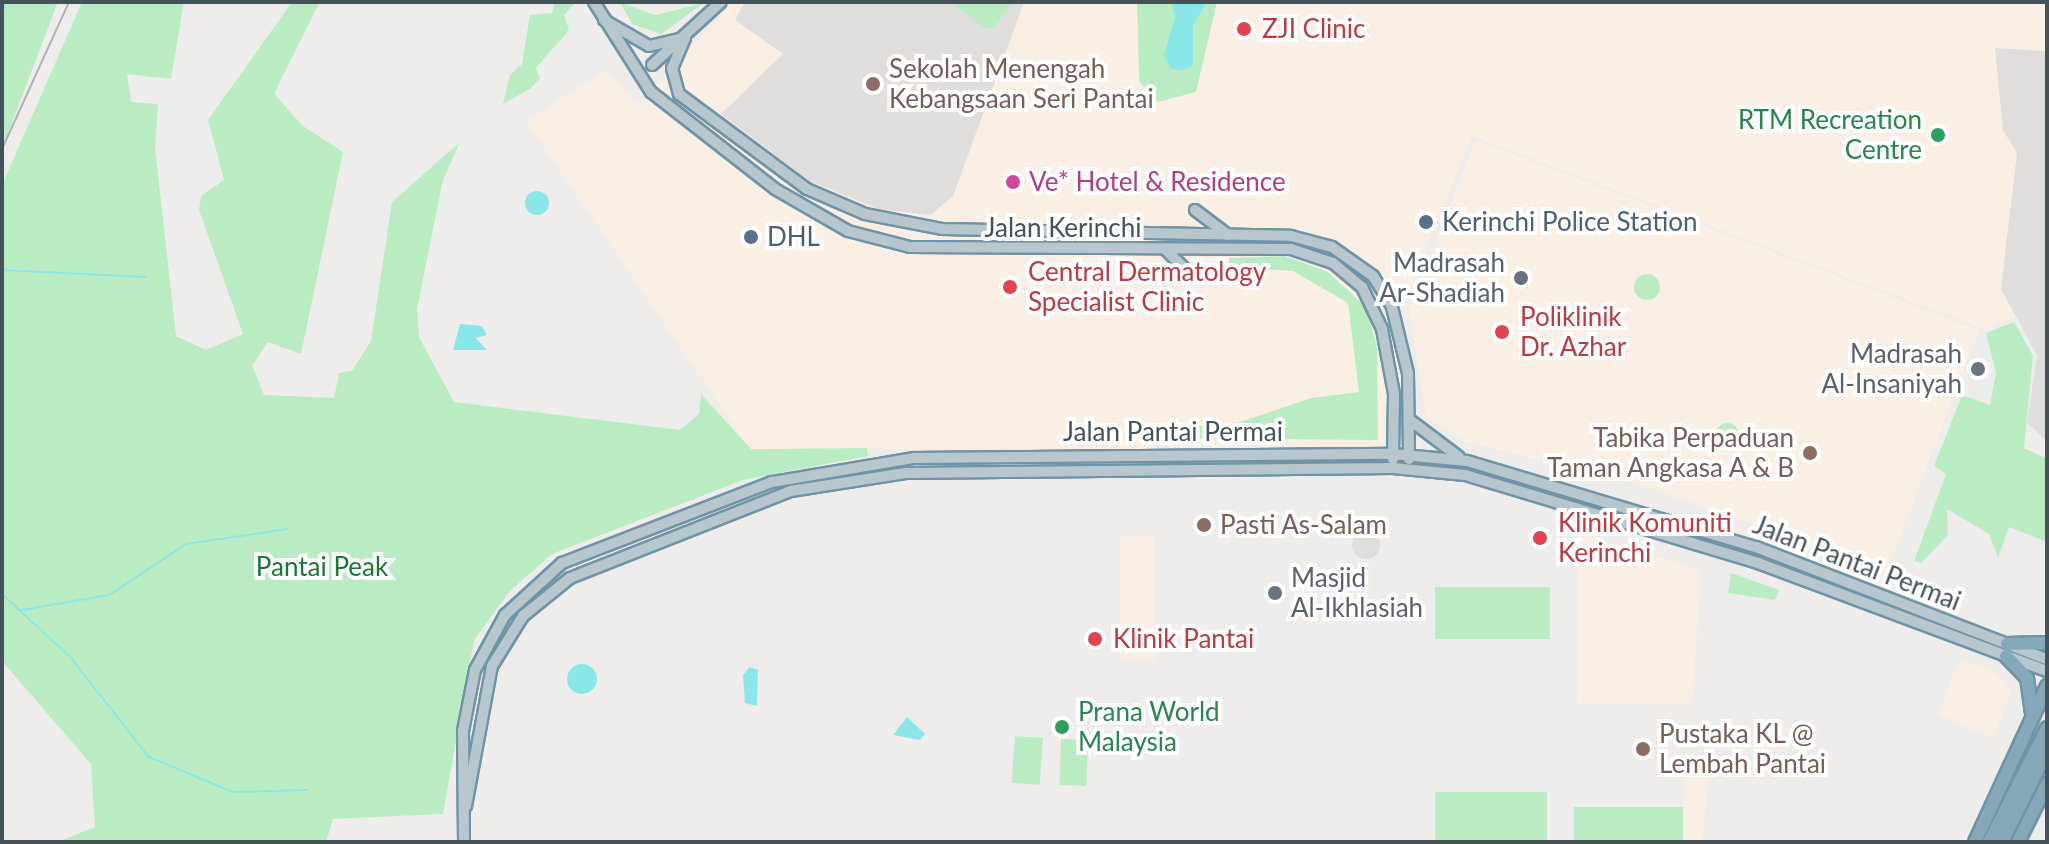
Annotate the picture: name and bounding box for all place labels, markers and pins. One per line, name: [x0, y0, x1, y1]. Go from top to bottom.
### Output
place label: ZJI Clinic: [1262, 13, 1365, 45]
marker: ZJI Clinic: [1233, 18, 1255, 40]
place label: Sekolah Menengah Kebangsaan Seri Pantai: [889, 53, 1154, 114]
marker: Sekolah Menengah Kebangsaan Seri Pantai: [864, 75, 882, 93]
place label: RTM Recreation Centre: [1738, 104, 1922, 166]
marker: RTM Recreation Centre: [1929, 126, 1947, 144]
place label: Ve* Hotel & Residence: [1029, 166, 1286, 198]
marker: Ve* Hotel & Residence: [1004, 173, 1022, 191]
place label: Kerinchi Police Station: [1442, 206, 1697, 238]
marker: Kerinchi Police Station: [1417, 213, 1435, 231]
place label: DHL: [767, 221, 820, 253]
marker: DHL: [742, 228, 760, 246]
place label: Madrasah Ar-Shadiah: [1379, 247, 1505, 308]
place label: Central Dermatology Specialist Clinic: [1028, 256, 1266, 318]
marker: Madrasah Ar-Shadiah: [1512, 269, 1530, 287]
marker: Central Dermatology Specialist Clinic: [999, 276, 1021, 298]
place label: Poliklinik Dr. Azhar: [1520, 301, 1627, 362]
marker: Poliklinik Dr. Azhar: [1491, 321, 1513, 343]
place label: Madrasah Al-Insaniyah: [1822, 338, 1962, 400]
marker: Madrasah Al-Insaniyah: [1969, 360, 1987, 378]
place label: Tabika Perpaduan Taman Angkasa A & B: [1544, 422, 1794, 484]
marker: Tabika Perpaduan Taman Angkasa A & B: [1801, 444, 1819, 462]
place label: Klinik Komuniti Kerinchi: [1558, 507, 1732, 568]
place label: Pasti As-Salam: [1220, 509, 1388, 541]
marker: Pasti As-Salam: [1195, 516, 1213, 534]
marker: Klinik Komuniti Kerinchi: [1529, 527, 1551, 549]
place label: Masjid Al-Ikhlasiah: [1291, 562, 1423, 624]
marker: Masjid Al-Ikhlasiah: [1266, 584, 1284, 602]
place label: Klinik Pantai: [1113, 623, 1254, 655]
marker: Klinik Pantai: [1084, 628, 1106, 650]
place label: Prana World Malaysia: [1078, 696, 1220, 758]
marker: Prana World Malaysia: [1053, 718, 1071, 736]
place label: Pustaka KL @ Lembah Pantai: [1659, 718, 1826, 780]
marker: Pustaka KL @ Lembah Pantai: [1634, 740, 1652, 758]

